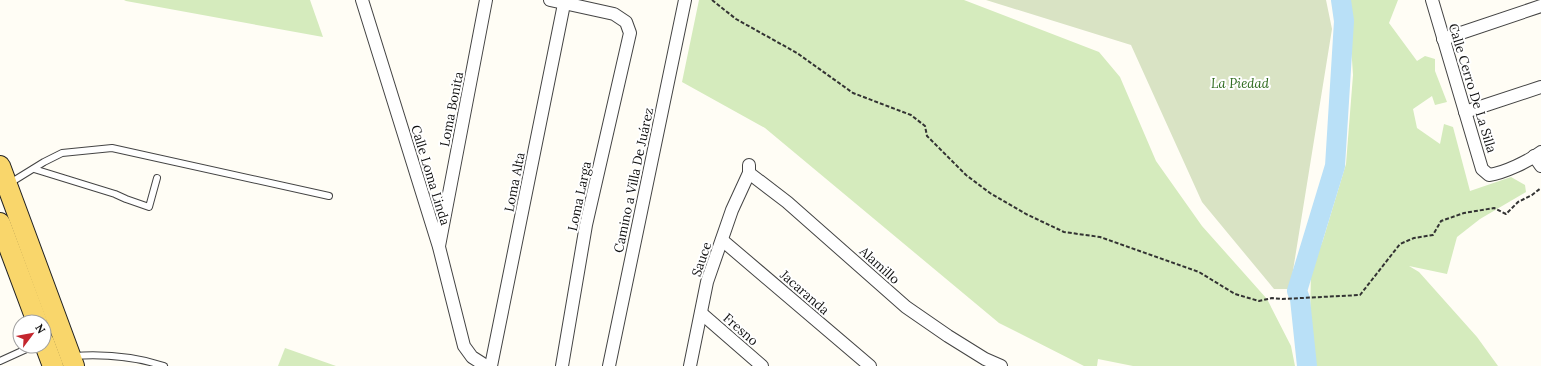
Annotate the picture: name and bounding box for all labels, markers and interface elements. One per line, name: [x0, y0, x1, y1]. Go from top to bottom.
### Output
street label: Calle Cerro De La Silla: [1445, 21, 1500, 155]
street label: Loma Bonita: [436, 70, 467, 148]
park label: La Piedad: [1211, 75, 1270, 92]
street label: Camino a Villa De Juárez: [610, 106, 657, 254]
street label: Calle Loma Linda: [407, 123, 454, 228]
street label: Loma Alta: [500, 151, 529, 213]
street label: Loma Larga: [564, 159, 595, 233]
street label: Sauce: [688, 240, 715, 279]
street label: Alamillo: [855, 242, 904, 288]
street label: Jacaranda: [776, 266, 833, 319]
street label: Fresno: [720, 309, 762, 350]
north arrow: [12, 314, 52, 354]
text: N: [32, 321, 49, 336]

